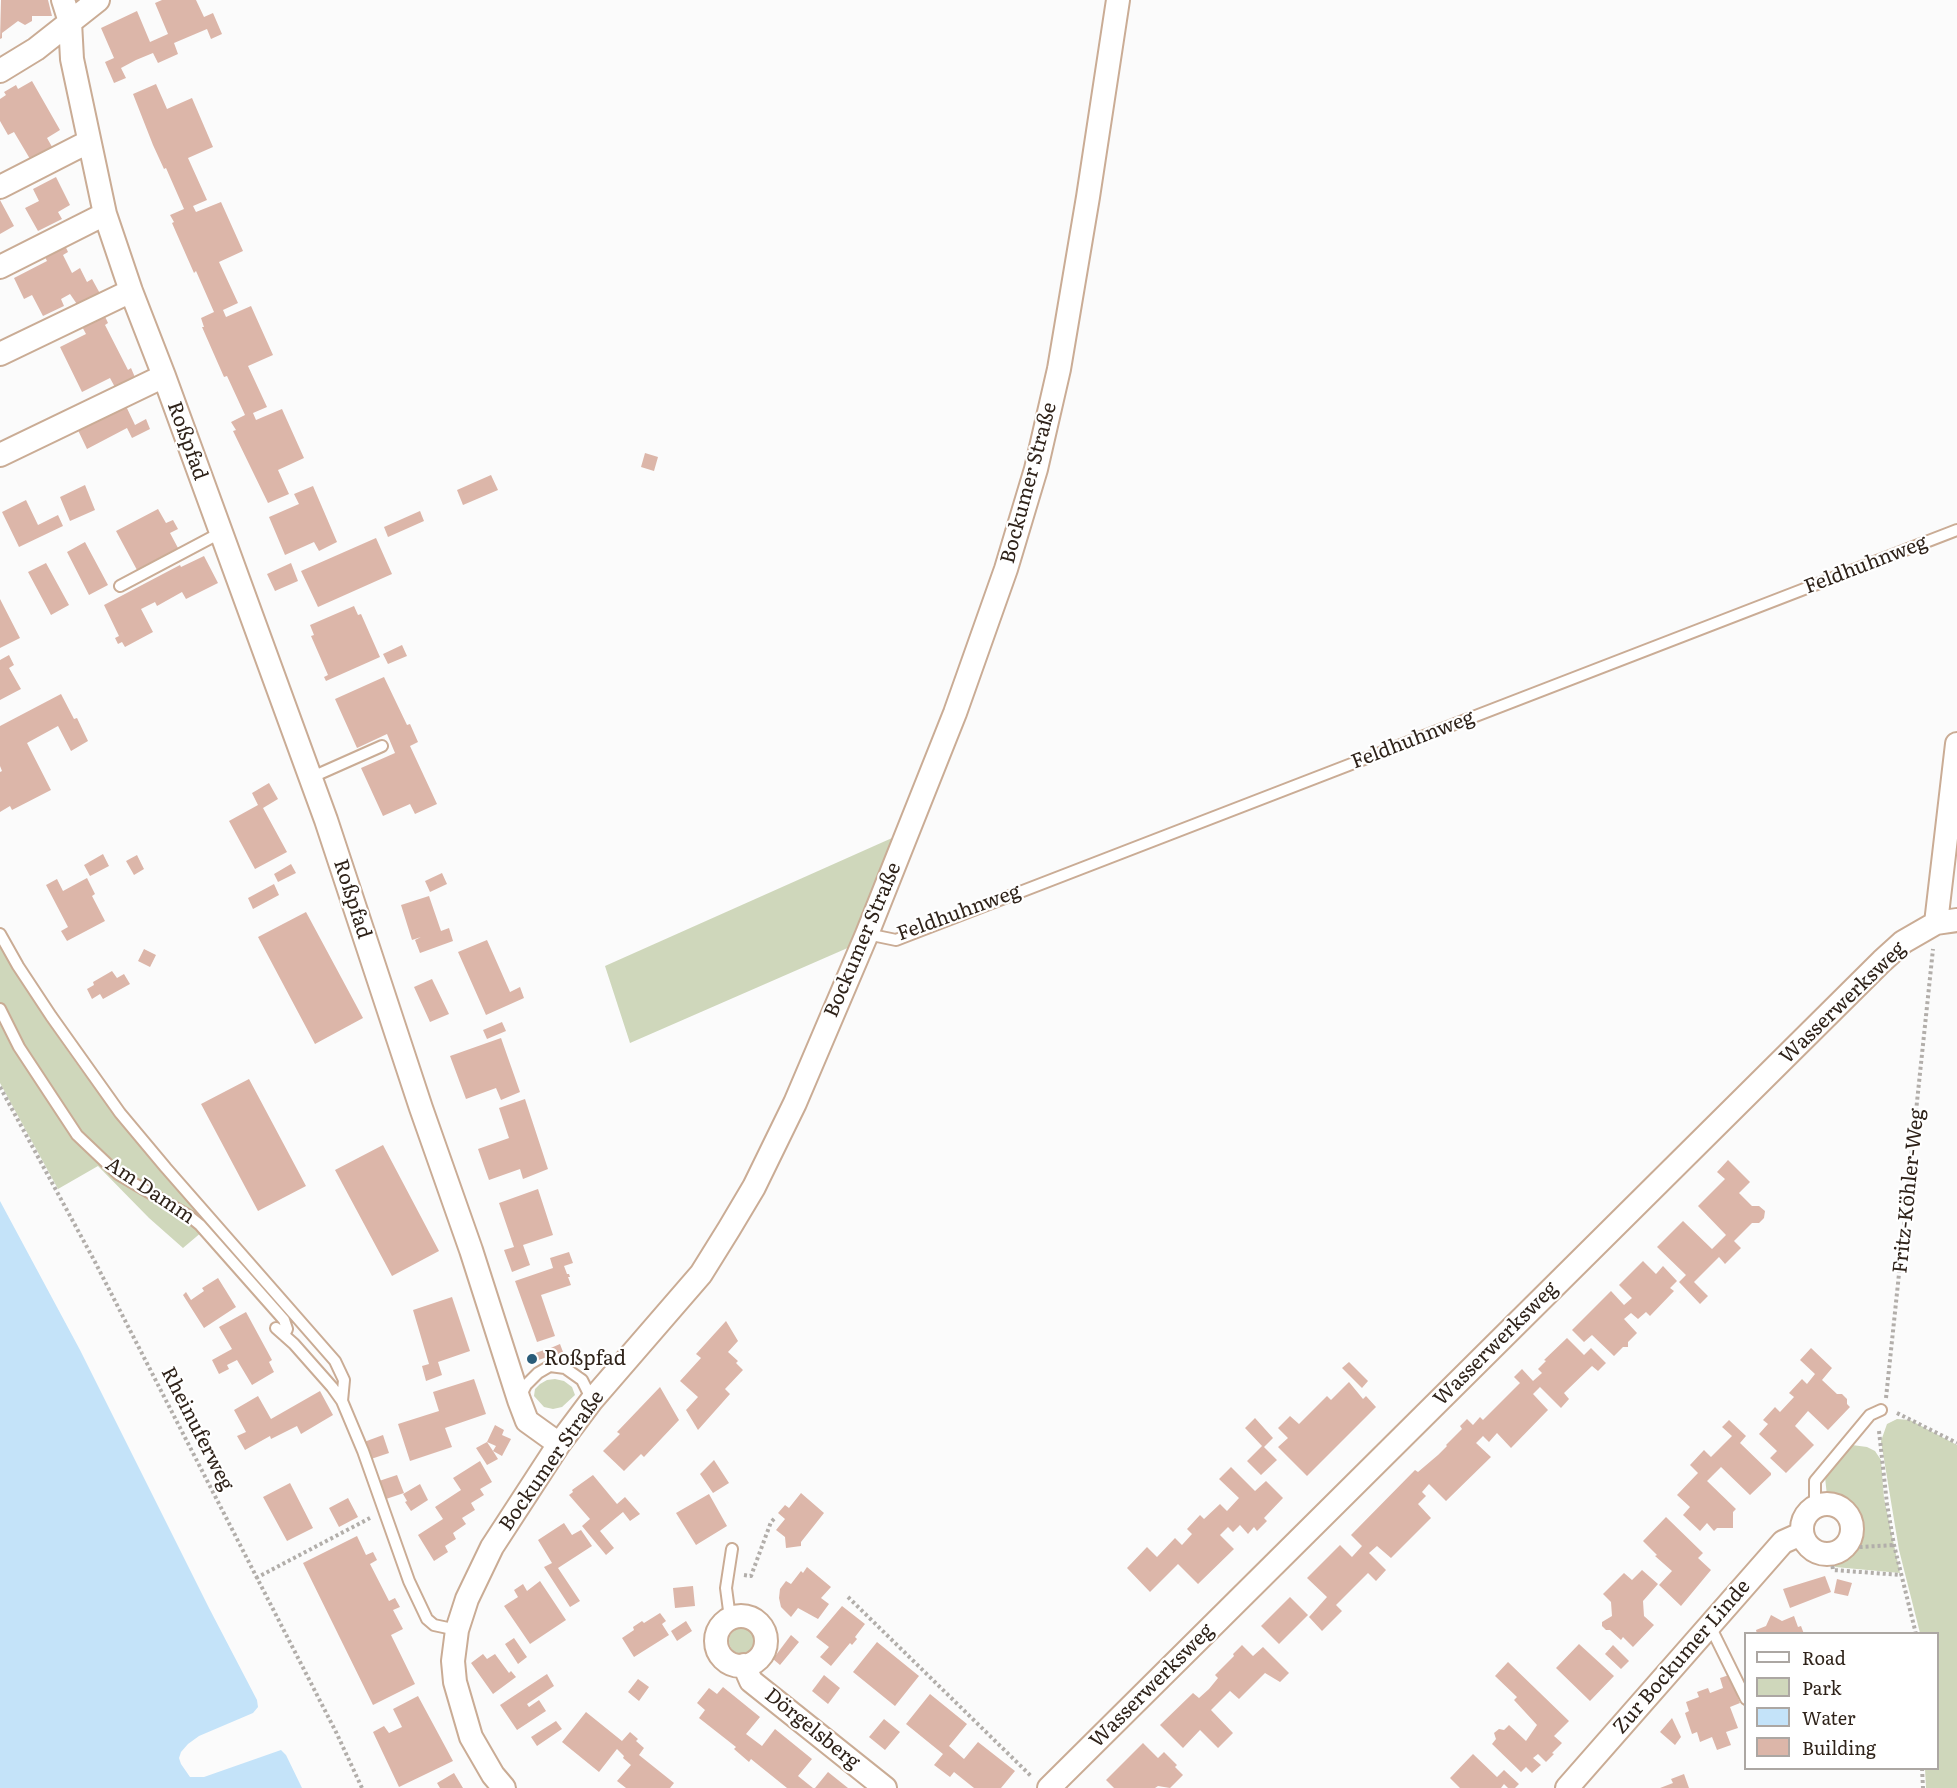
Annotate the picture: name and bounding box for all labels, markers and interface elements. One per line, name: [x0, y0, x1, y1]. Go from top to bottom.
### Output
street label: Roßpfad: [162, 398, 212, 484]
street label: Bockumer Straße: [996, 400, 1062, 566]
street label: Feldhuhnweg: [1801, 531, 1931, 599]
street label: Feldhuhnweg: [1348, 706, 1478, 774]
street label: Roßpfad: [328, 856, 376, 942]
street label: Bockumer Straße: [820, 859, 906, 1021]
street label: Feldhuhnweg: [894, 880, 1024, 946]
street label: Wasserwerksweg: [1775, 937, 1911, 1069]
street label: Fritz-Köhler-Weg: [1888, 1107, 1930, 1275]
street label: Am Damm: [101, 1152, 199, 1230]
street label: Wasserwerksweg: [1429, 1277, 1563, 1411]
place label: Roßpfad: [544, 1347, 626, 1371]
marker: Roßpfad: [525, 1352, 539, 1366]
street label: Rheinuferweg: [156, 1363, 238, 1495]
street label: Bockumer Straße: [495, 1386, 609, 1536]
street label: Zur Bockumer Linde: [1609, 1575, 1755, 1739]
street label: Wasserwerksweg: [1085, 1619, 1219, 1753]
legend: [1744, 1632, 1939, 1770]
text: Road: [1802, 1644, 1846, 1671]
text: Park: [1802, 1674, 1841, 1701]
street label: Dörgelsberg: [760, 1683, 864, 1775]
text: Water: [1802, 1704, 1855, 1731]
text: Building: [1802, 1734, 1876, 1761]

